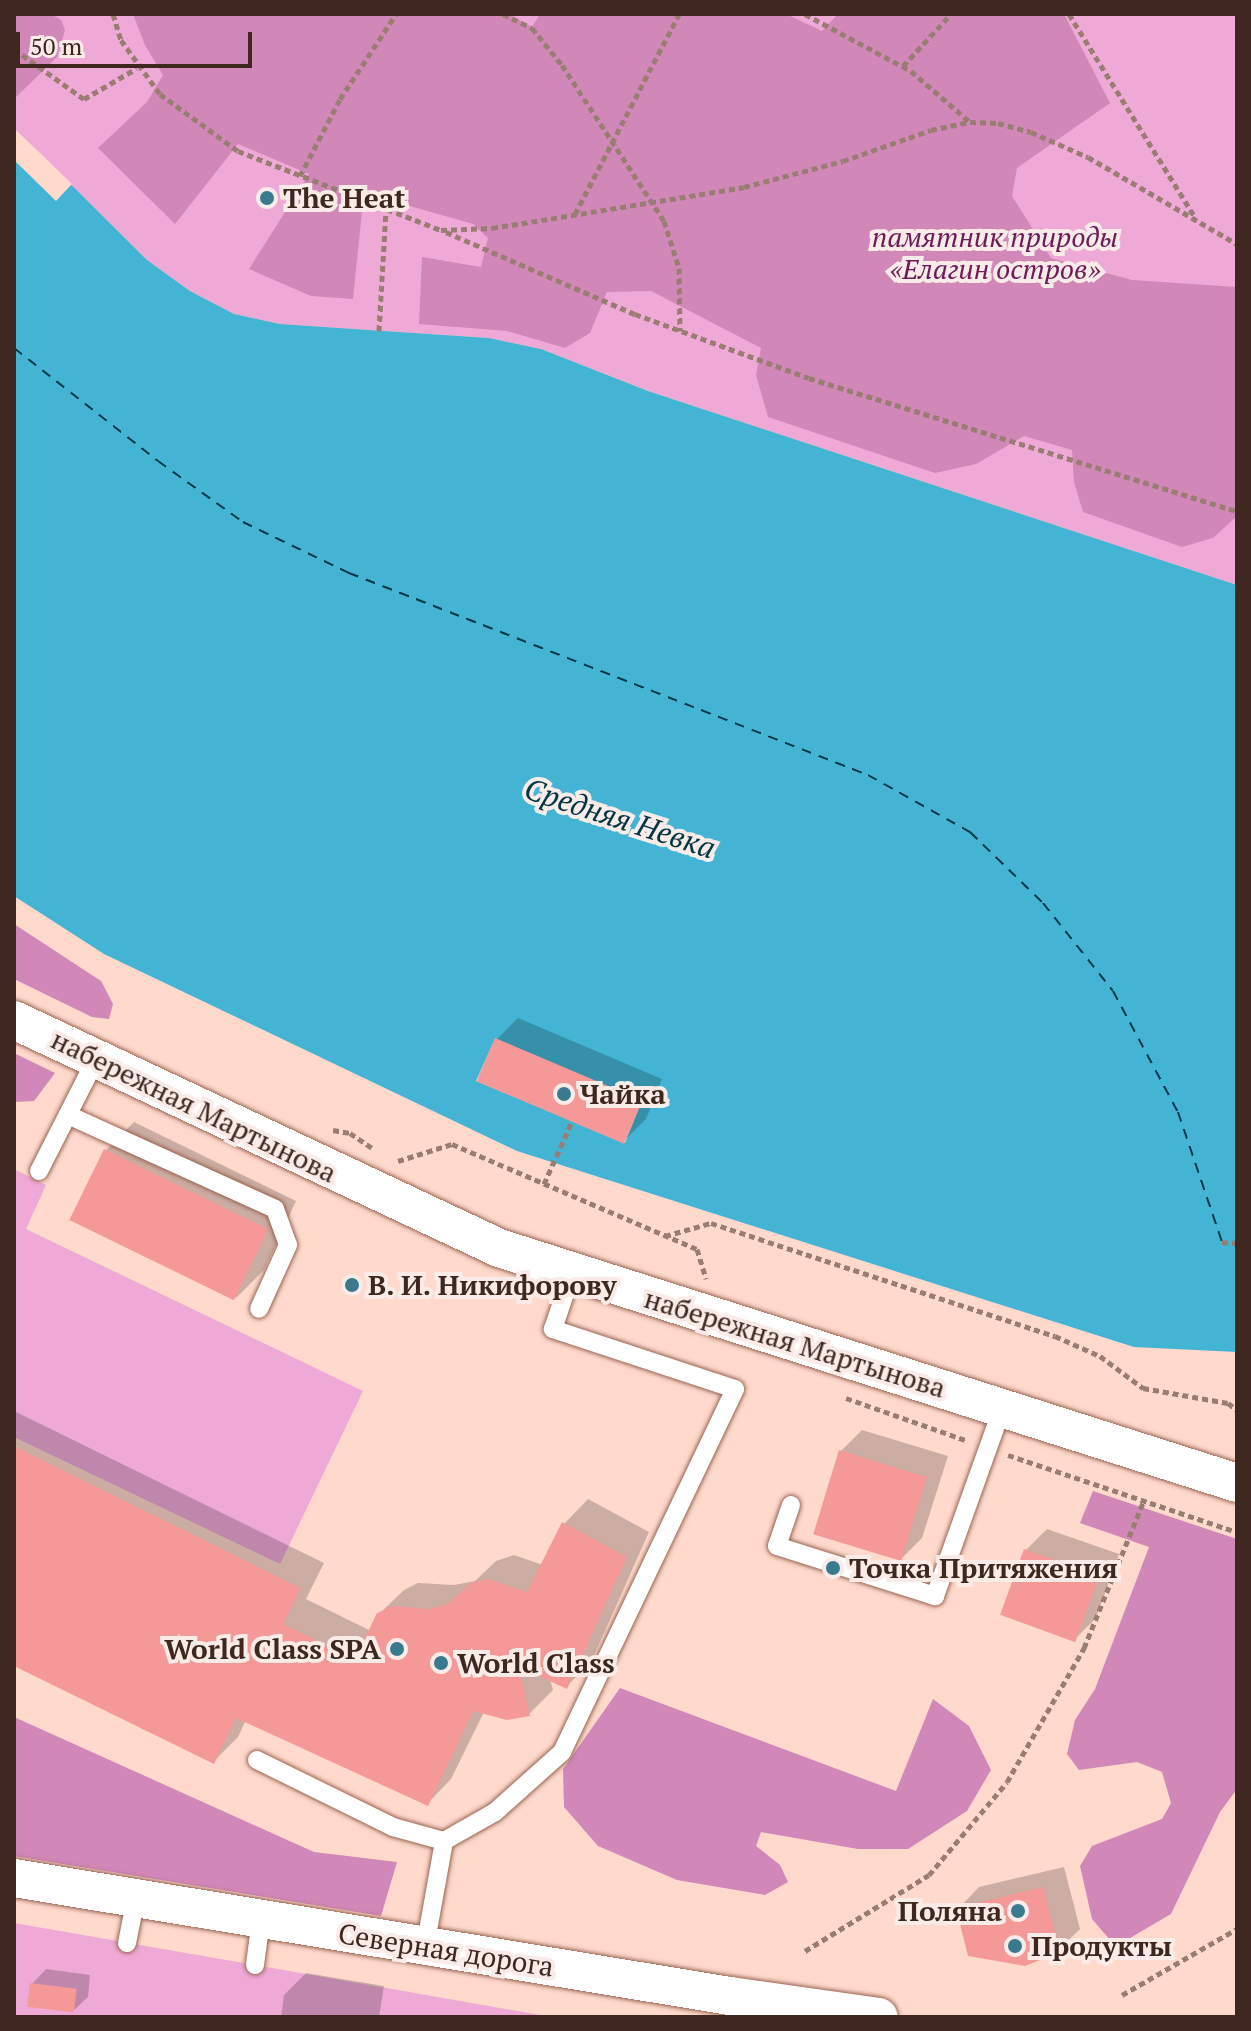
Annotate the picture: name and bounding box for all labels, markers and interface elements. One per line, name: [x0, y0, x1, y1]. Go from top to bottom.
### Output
scale bar: [20, 16, 256, 66]
text: 50 m: [30, 30, 82, 62]
place label: The Heat: [283, 181, 406, 215]
marker: The Heat: [258, 189, 276, 207]
park label: памятник природы «Елагин остров»: [872, 220, 1118, 286]
water label: Средняя Невка: [520, 770, 720, 866]
street label: набережная Мартынова: [46, 1022, 342, 1190]
place label: Чайка: [580, 1077, 666, 1111]
marker: Чайка: [555, 1085, 573, 1103]
place label: В. И. Никифорову: [368, 1268, 619, 1302]
marker: В. И. Никифорову: [343, 1276, 361, 1294]
street label: набережная Мартынова: [640, 1281, 950, 1405]
place label: Точка Притяжения: [849, 1551, 1118, 1585]
marker: Точка Притяжения: [824, 1559, 842, 1577]
place label: World Class SPA: [164, 1632, 381, 1666]
marker: World Class SPA: [388, 1640, 406, 1658]
place label: World Class: [457, 1646, 615, 1680]
marker: World Class: [432, 1654, 450, 1672]
place label: Поляна: [898, 1894, 1002, 1928]
marker: Поляна: [1009, 1902, 1027, 1920]
street label: Северная дорога: [336, 1916, 556, 1984]
place label: Продукты: [1031, 1929, 1172, 1963]
marker: Продукты: [1006, 1937, 1024, 1955]

